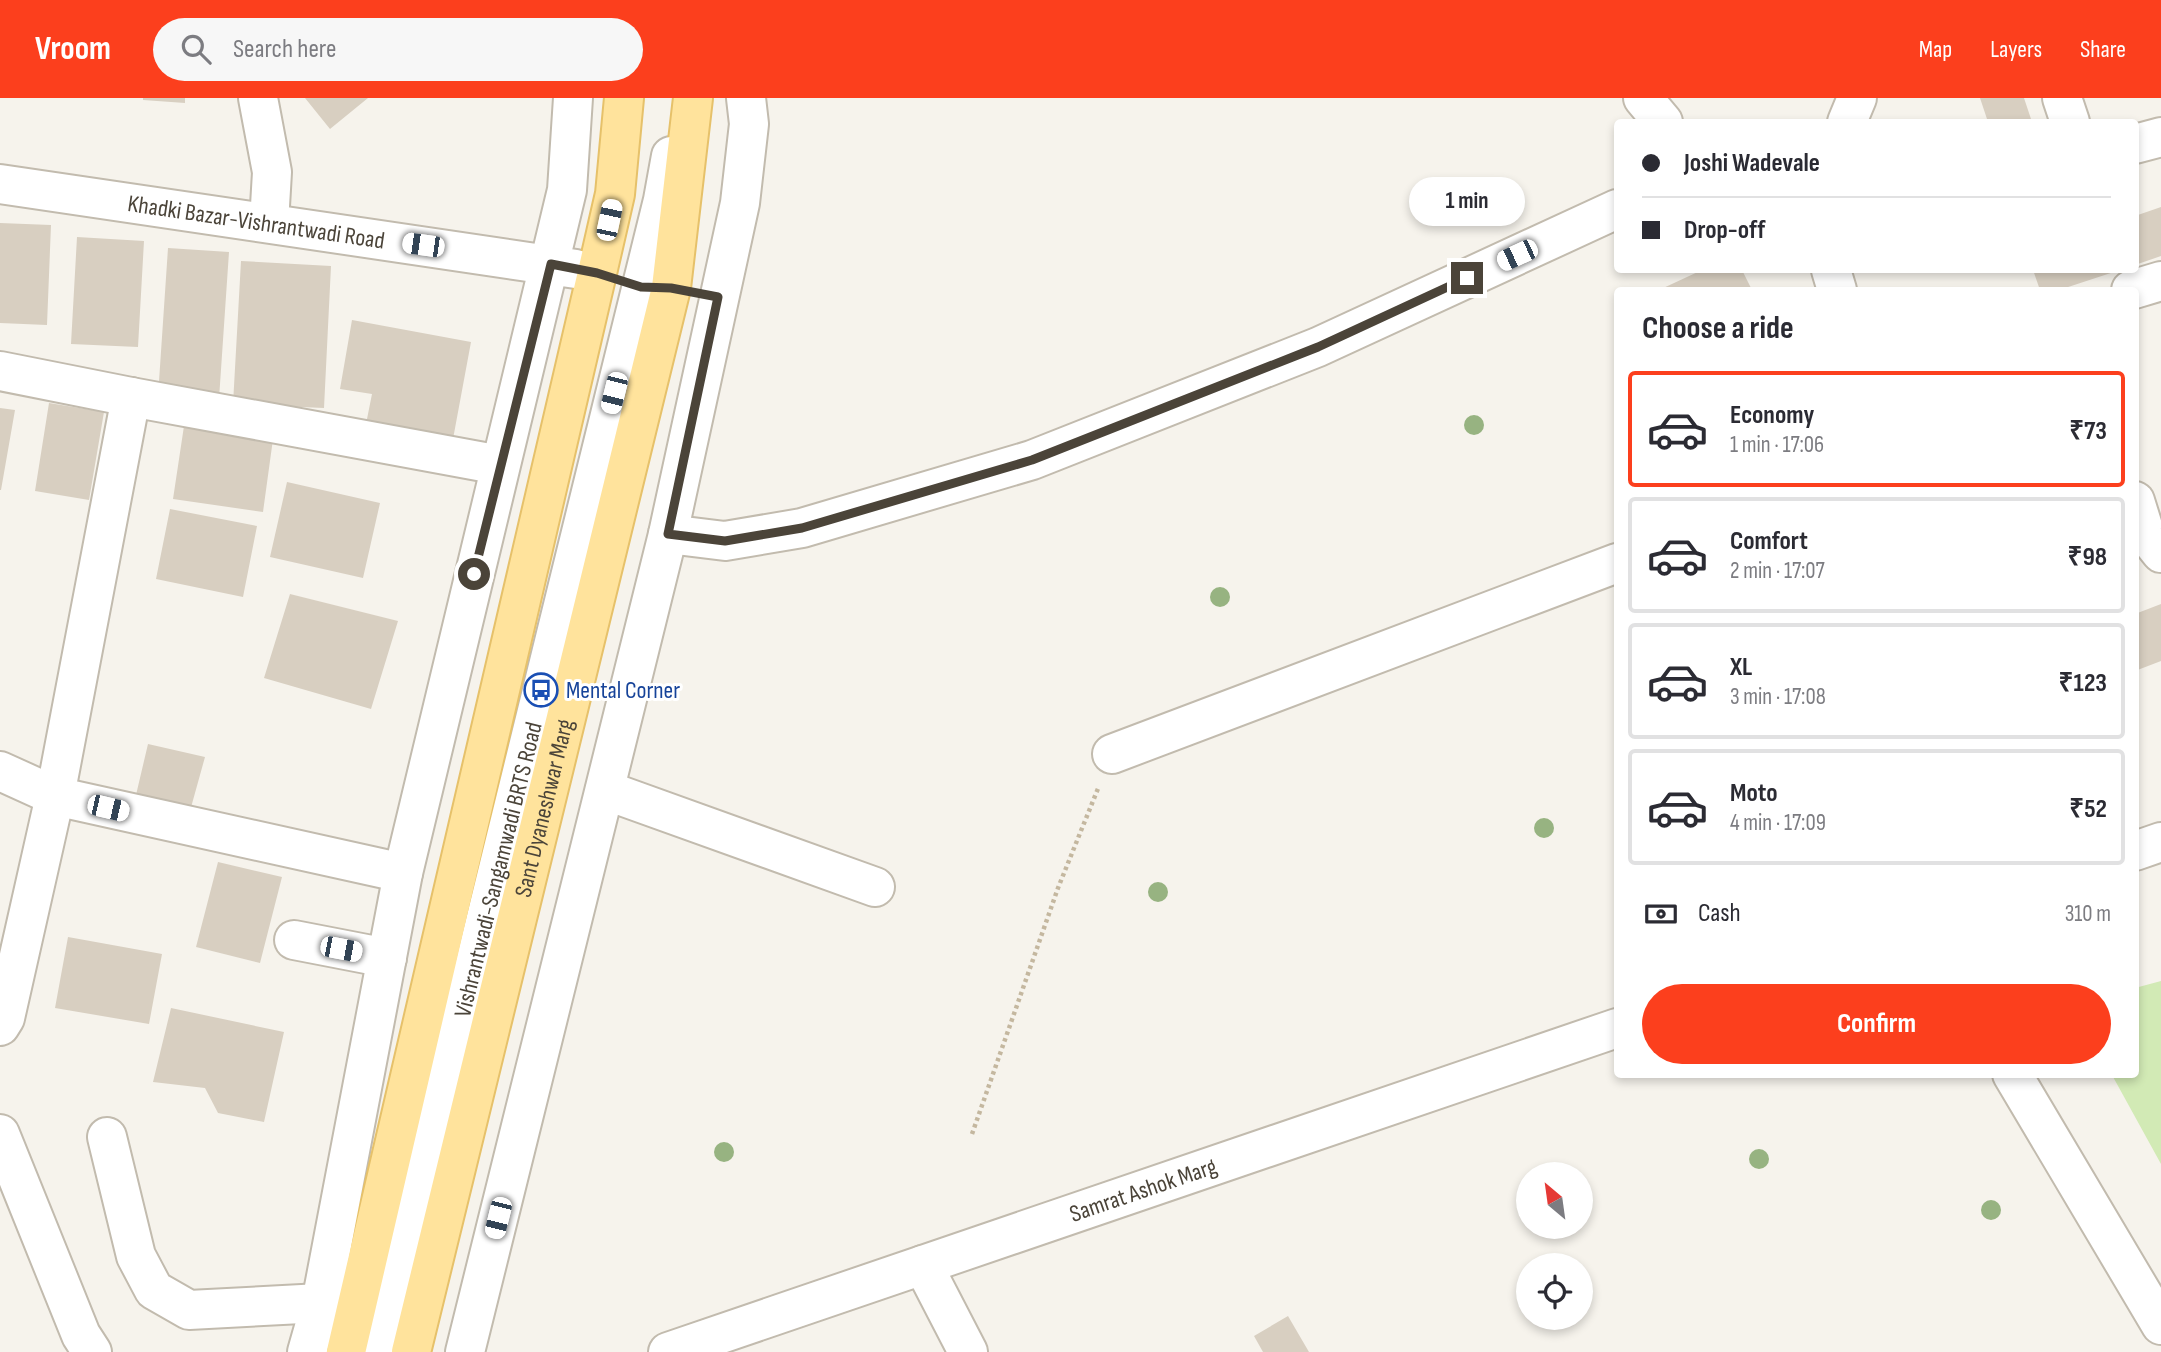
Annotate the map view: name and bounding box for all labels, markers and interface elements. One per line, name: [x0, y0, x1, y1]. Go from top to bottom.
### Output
search box: [153, 18, 643, 81]
text: Vroom: [35, 29, 111, 69]
icon: search: [177, 30, 215, 68]
text: Search here: [233, 34, 336, 65]
text: Map: [1919, 35, 1952, 64]
text: Layers: [1990, 35, 2042, 64]
text: Share: [2080, 35, 2126, 64]
text: Joshi Wadevale: [1684, 148, 1820, 179]
callout: 1 min: [1409, 176, 1525, 226]
text: 1 min: [1446, 187, 1488, 215]
street label: Khadki Bazar-Vishrantwadi Road: [126, 189, 387, 256]
car: [595, 197, 624, 243]
text: Drop-off: [1684, 215, 1765, 246]
car: [401, 232, 446, 258]
car: [1494, 237, 1541, 273]
route end: [1451, 262, 1483, 294]
text: Choose a ride: [1642, 309, 1794, 348]
car: [599, 370, 630, 416]
icon: car: [1646, 398, 1709, 461]
text: Economy: [1730, 400, 1814, 431]
text: ₹73: [2069, 416, 2107, 447]
text: 1 min · 17:06: [1730, 431, 1824, 459]
icon: car: [1646, 524, 1709, 587]
text: Comfort: [1730, 526, 1808, 557]
text: ₹98: [2068, 542, 2107, 573]
text: 2 min · 17:07: [1730, 557, 1825, 585]
route start: [458, 558, 490, 590]
icon: car: [1646, 650, 1709, 713]
text: XL: [1730, 652, 1752, 683]
text: ₹123: [2059, 668, 2107, 699]
bus stop icon: Mental Corner: [522, 671, 560, 709]
place label: Mental Corner: [566, 676, 680, 705]
text: 3 min · 17:08: [1730, 683, 1826, 711]
street label: Sant Dyaneshwar Marg: [509, 716, 580, 900]
street label: Vishrantwadi-Sangamwadi BRTS Road: [448, 719, 549, 1020]
icon: car: [1646, 776, 1709, 839]
text: Moto: [1730, 778, 1778, 809]
car: [86, 793, 131, 823]
text: ₹52: [2069, 794, 2107, 825]
text: 4 min · 17:09: [1730, 809, 1826, 837]
icon: cash: [1642, 895, 1680, 933]
text: Cash: [1698, 898, 1741, 929]
text: 310 m: [2065, 900, 2111, 928]
car: [319, 935, 364, 963]
button: Confirm: [1642, 984, 2111, 1064]
street label: Samrat Ashok Marg: [1066, 1152, 1221, 1229]
north arrow: [1516, 1162, 1592, 1239]
map controls: [1516, 1162, 1593, 1330]
car: [483, 1195, 514, 1241]
button: locate: [1516, 1253, 1593, 1330]

